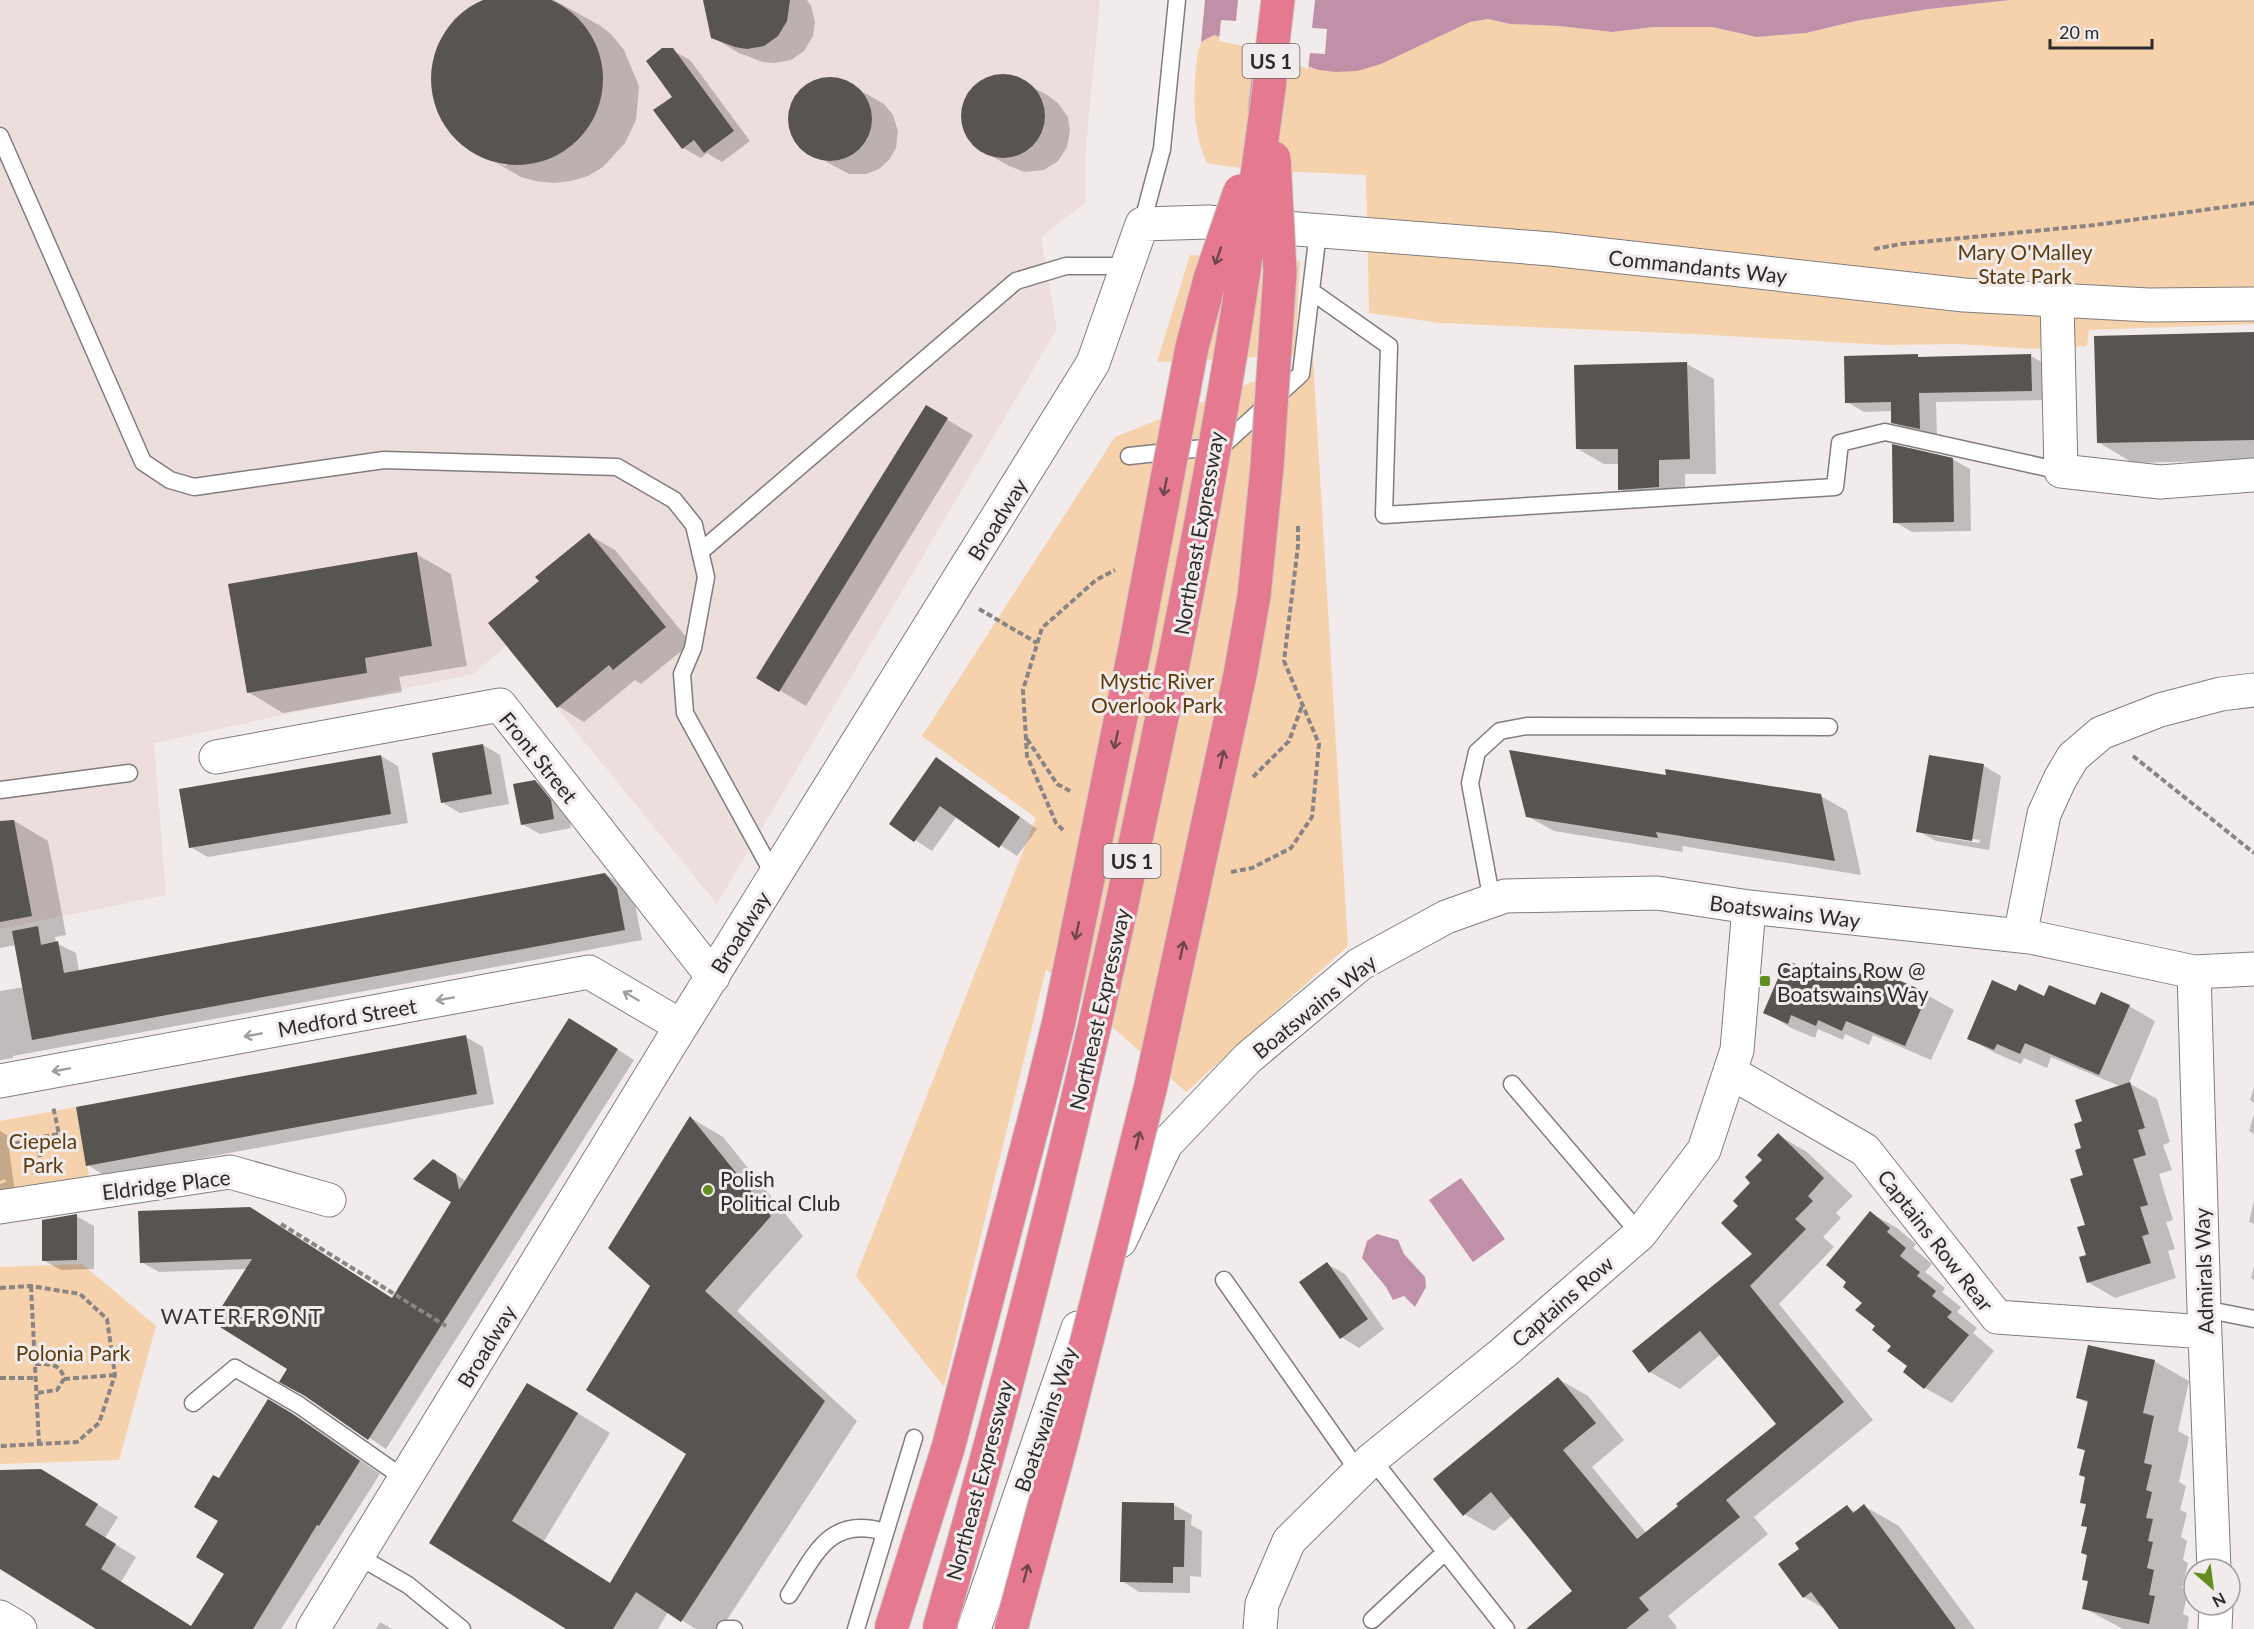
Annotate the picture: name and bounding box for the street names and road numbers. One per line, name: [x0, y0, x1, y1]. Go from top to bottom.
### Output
road number: US 1: [1242, 44, 1300, 78]
street label: Commandants Way: [1607, 244, 1789, 288]
street label: Northeast Expressway: [1168, 429, 1228, 637]
street label: Broadway: [962, 473, 1032, 565]
street label: Front Street: [495, 706, 584, 808]
road number: US 1: [1104, 844, 1160, 878]
street label: Broadway: [705, 886, 775, 978]
street label: Boatswains Way: [1708, 889, 1862, 933]
street label: Northeast Expressway: [1064, 906, 1134, 1112]
street label: Boatswains Way: [1247, 948, 1381, 1063]
street label: Medford Street: [276, 992, 419, 1042]
street label: Eldridge Place: [100, 1164, 232, 1204]
street label: Captains Row Rear: [1873, 1164, 1999, 1316]
street label: Admirals Way: [2188, 1207, 2218, 1335]
street label: Captains Row: [1506, 1250, 1618, 1352]
street label: Broadway: [452, 1300, 521, 1392]
street label: Boatswains Way: [1009, 1343, 1082, 1495]
street label: Northeast Expressway: [940, 1377, 1018, 1583]

